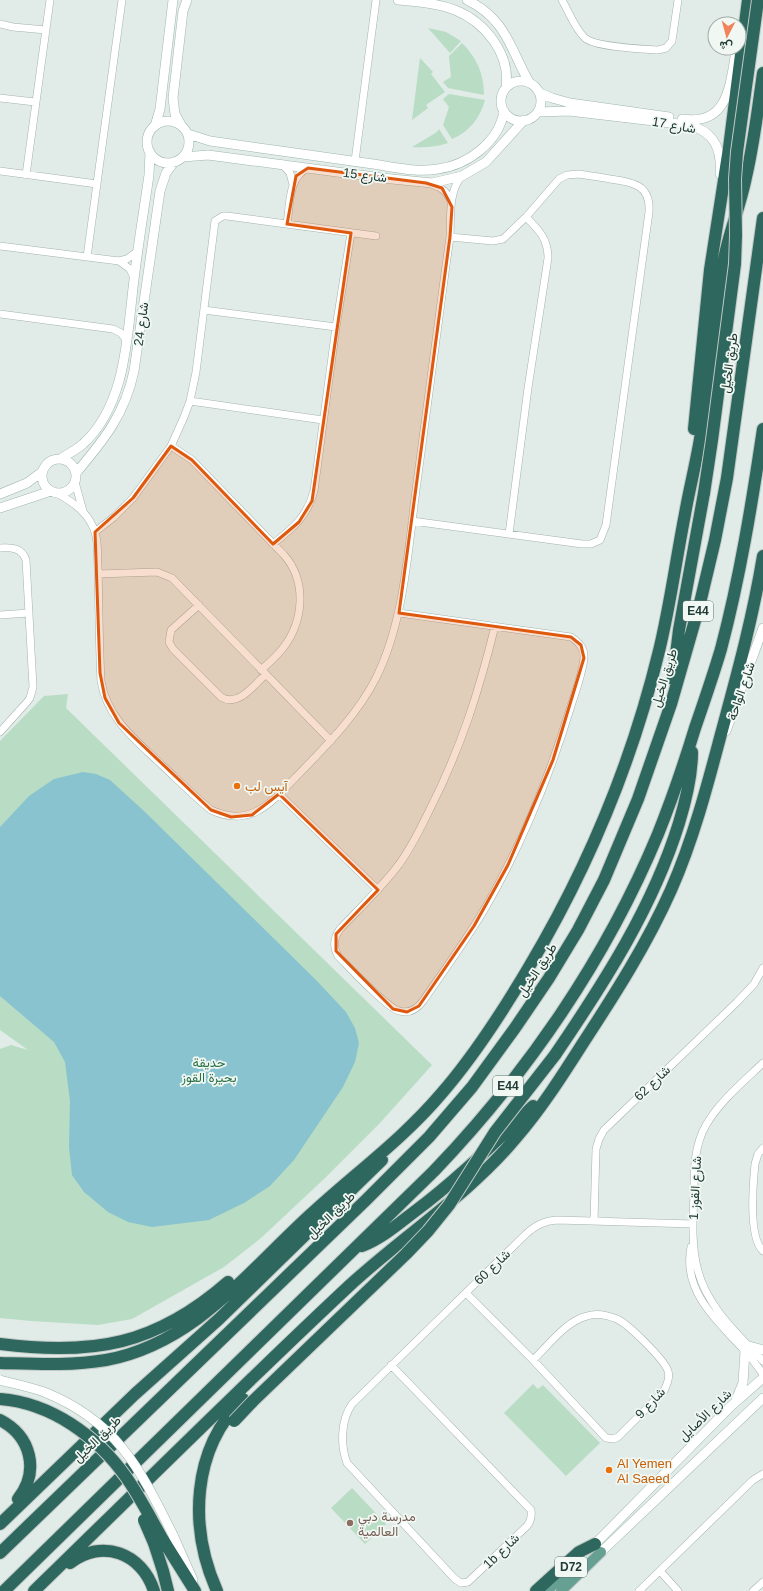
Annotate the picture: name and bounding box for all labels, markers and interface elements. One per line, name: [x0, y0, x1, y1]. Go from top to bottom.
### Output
north arrow: [707, 16, 747, 56]
text: ش: [719, 38, 733, 53]
street label: 17 شارع: [651, 114, 697, 138]
street label: شارع 15: [342, 165, 388, 187]
street label: شارع 24: [130, 301, 153, 347]
street label: طريق الخيل: [717, 332, 742, 394]
road number: E44: [683, 601, 713, 621]
street label: طريق الخيل: [648, 647, 681, 709]
street label: شارع الواحة: [724, 660, 760, 723]
place label: آيس لب: [245, 779, 289, 795]
marker: آيس لب: [232, 781, 242, 791]
street label: طريق الخيل: [514, 940, 561, 1000]
park label: حديقة بحيرة القوز: [181, 1055, 237, 1086]
street label: شارع 62: [631, 1062, 675, 1105]
road number: E44: [493, 1076, 523, 1096]
street label: شارع القوز 1: [686, 1156, 706, 1220]
street label: طريق الخيل: [304, 1189, 359, 1242]
street label: شارع 60: [471, 1246, 515, 1289]
street label: شارع 9: [632, 1384, 670, 1423]
street label: شارع الأصايل: [675, 1386, 736, 1445]
street label: طريق الخيل: [70, 1413, 125, 1466]
place label: Al Yemen Al Saeed: [617, 1456, 672, 1486]
marker: Al Yemen Al Saeed: [604, 1465, 614, 1475]
place label: مدرسة دبي العالمية: [358, 1509, 416, 1539]
marker: مدرسة دبي العالمية: [345, 1518, 355, 1528]
street label: 1b شارع: [480, 1530, 524, 1573]
road number: D72: [555, 1557, 587, 1577]

